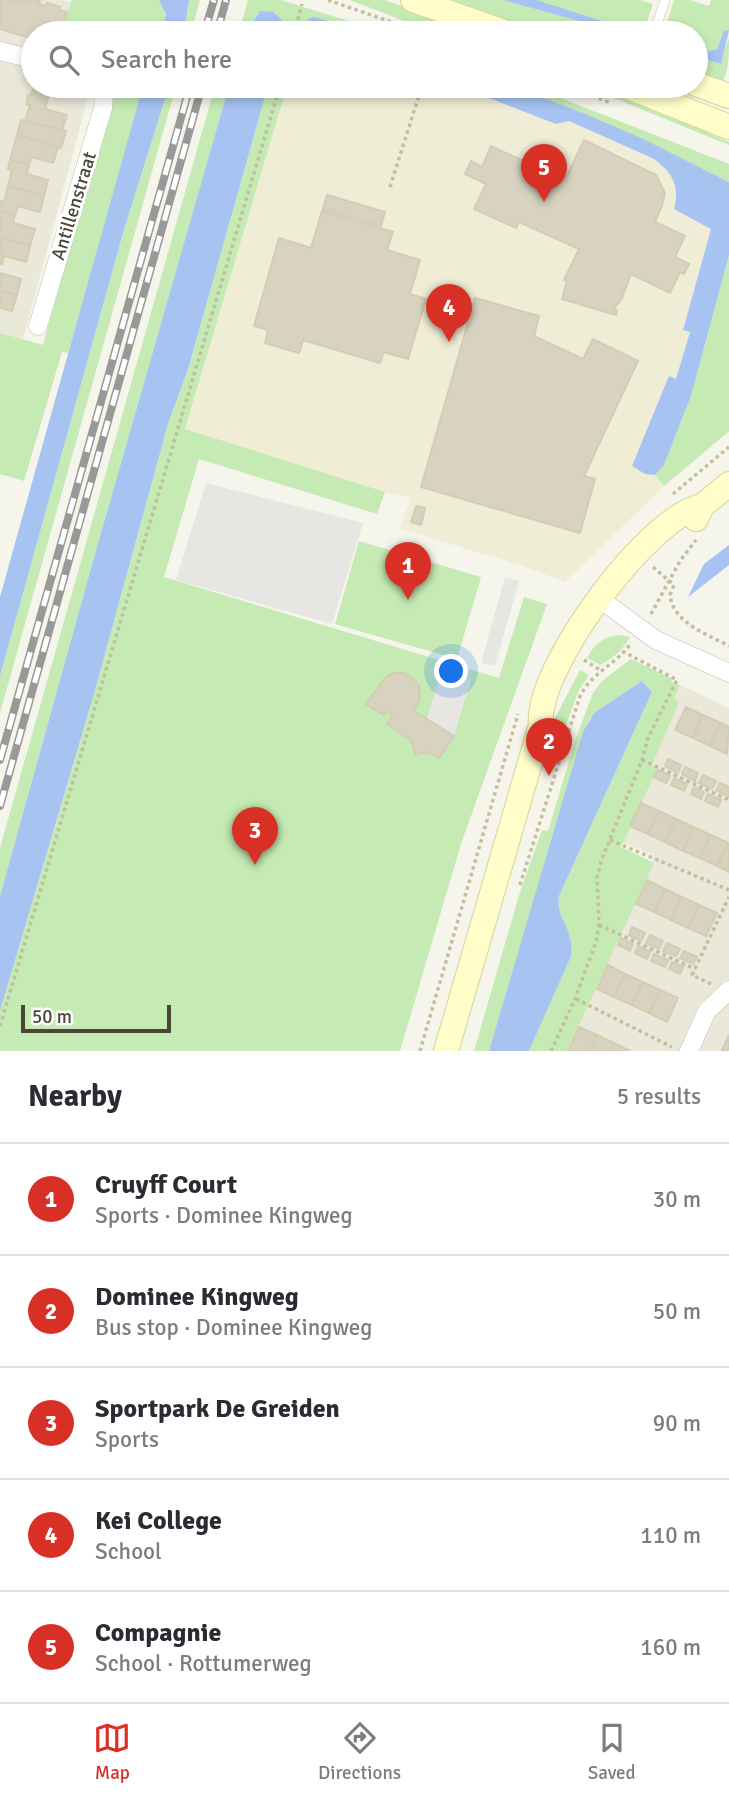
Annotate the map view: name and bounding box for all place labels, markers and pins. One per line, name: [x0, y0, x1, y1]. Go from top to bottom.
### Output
pin: 5: [521, 144, 567, 202]
pin: 4: [426, 284, 472, 342]
pin: 1: [385, 542, 431, 600]
pin: 2: [526, 718, 572, 776]
pin: 3: [232, 807, 278, 865]

